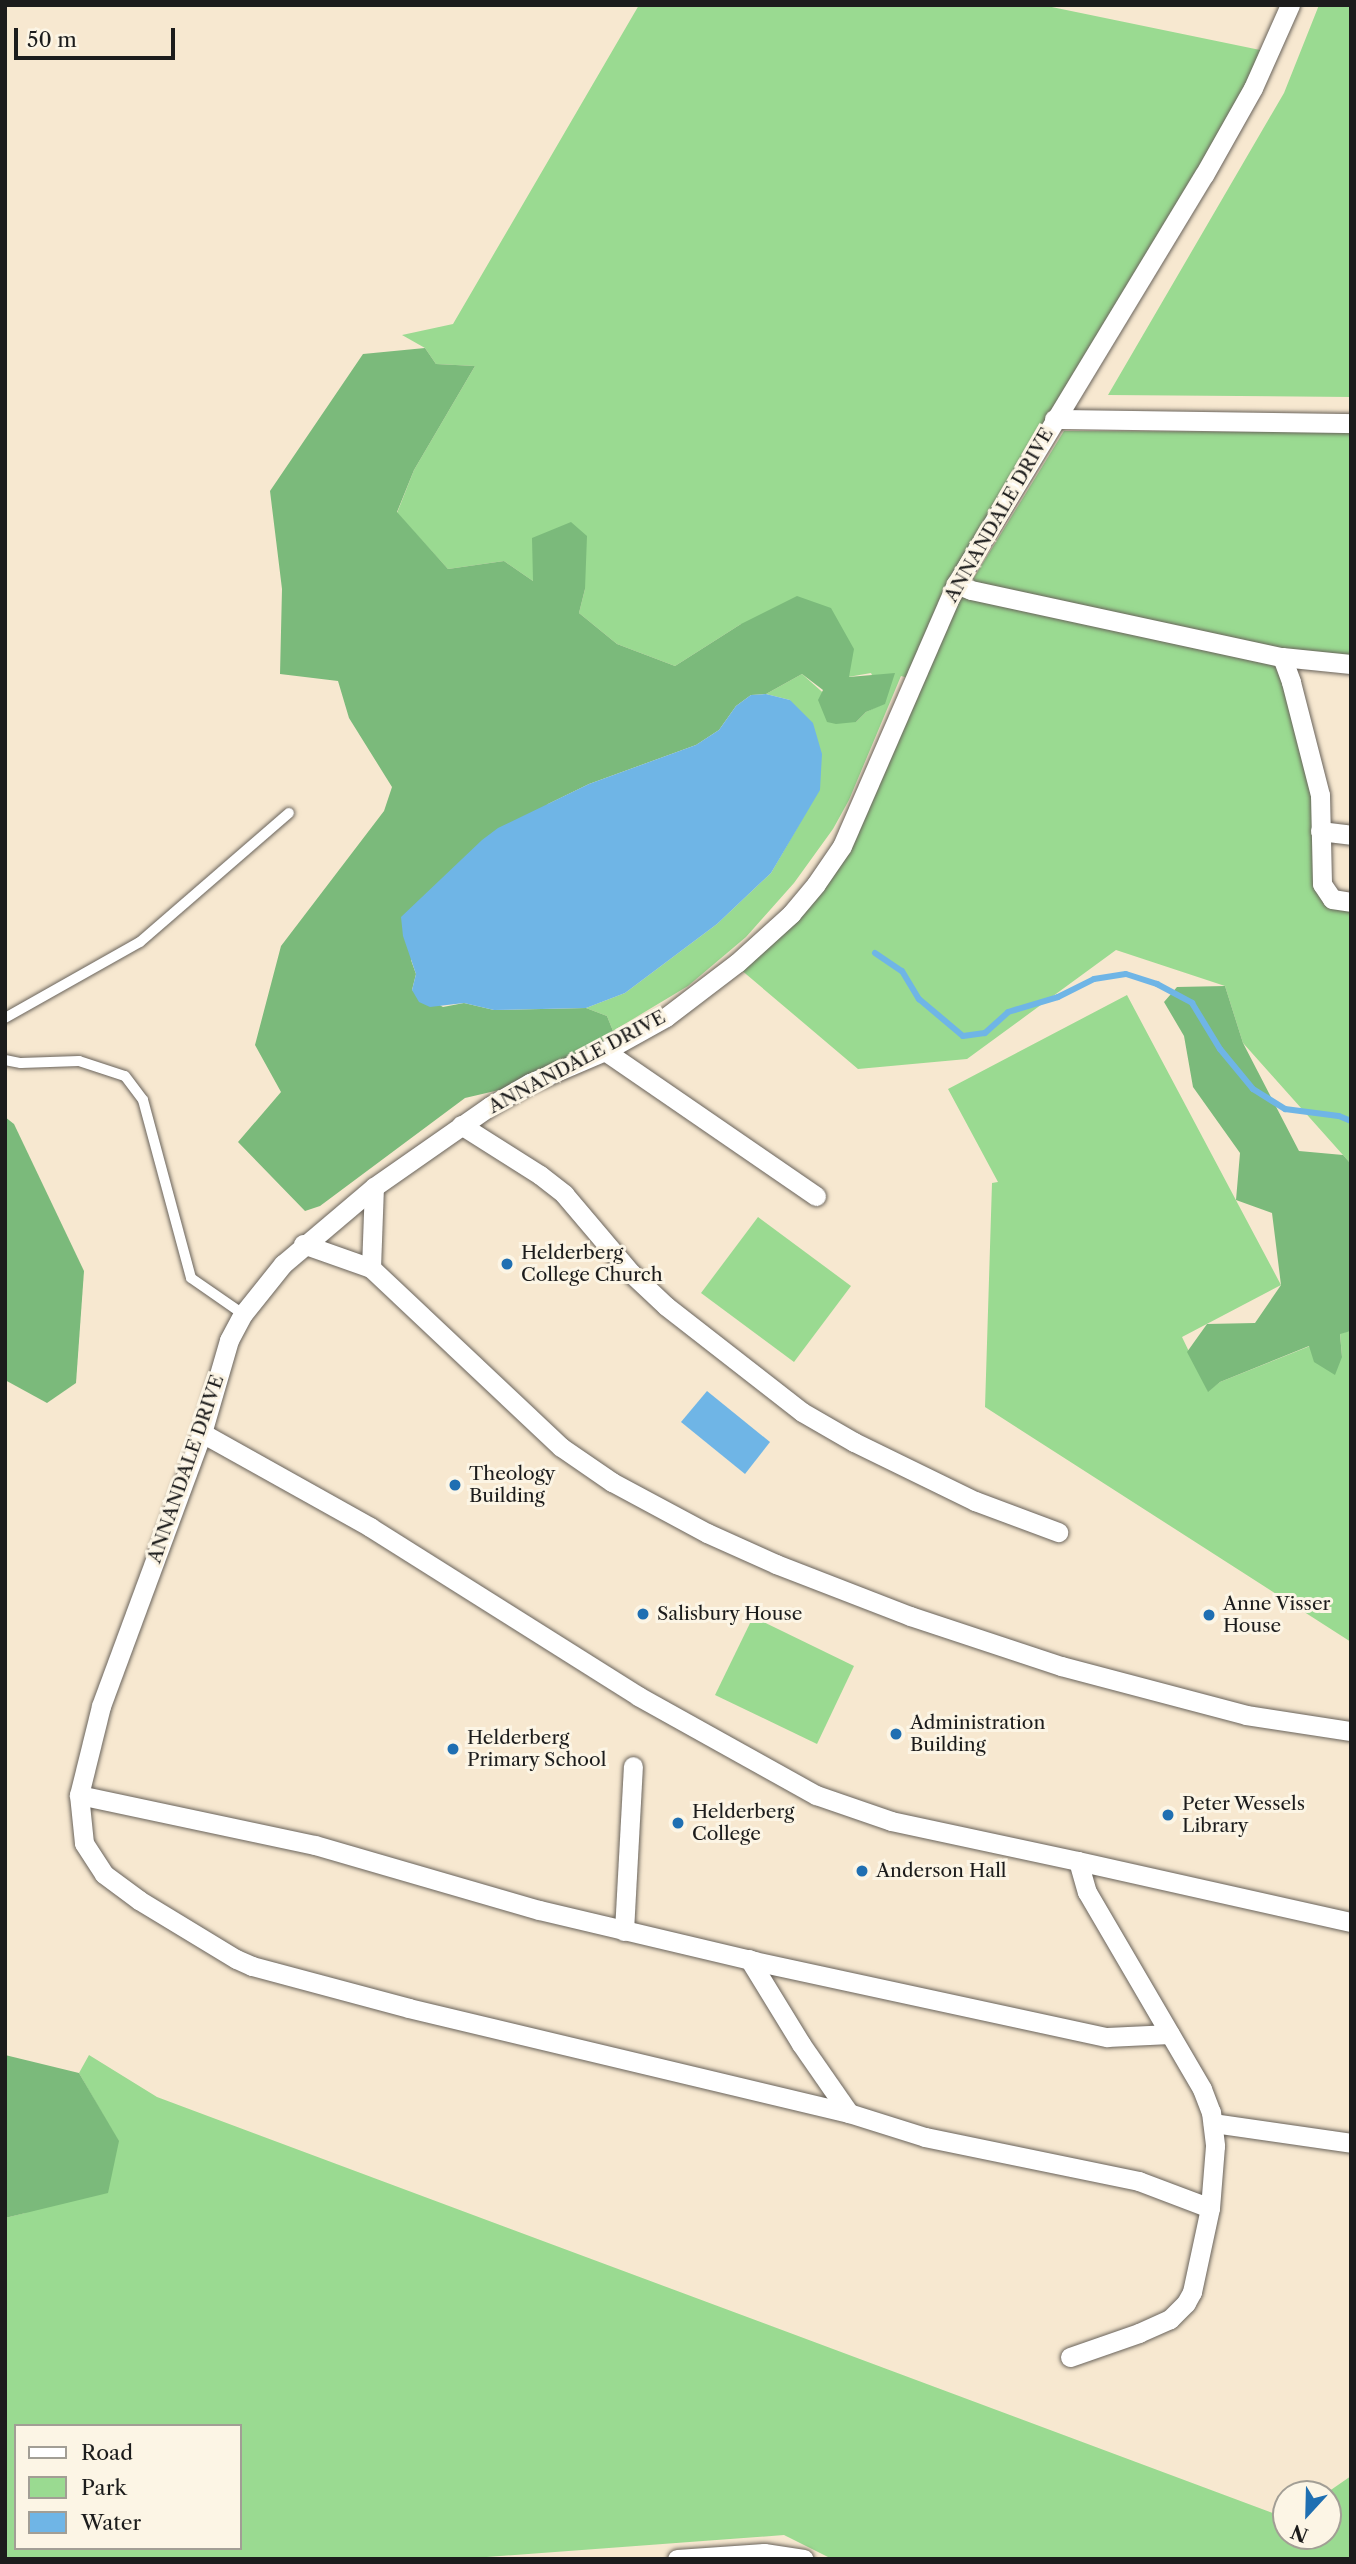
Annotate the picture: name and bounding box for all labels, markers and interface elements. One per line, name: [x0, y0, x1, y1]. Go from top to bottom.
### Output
scale bar: [18, 14, 178, 58]
text: 50 m: [27, 27, 77, 52]
street label: ANNANDALE DRIVE: [940, 424, 1058, 606]
street label: ANNANDALE DRIVE: [484, 1006, 670, 1118]
place label: Helderberg College Church: [521, 1242, 663, 1286]
marker: Helderberg College Church: [499, 1256, 515, 1272]
street label: ANNANDALE DRIVE: [143, 1372, 229, 1566]
place label: Theology Building: [469, 1463, 555, 1507]
marker: Theology Building: [447, 1477, 463, 1493]
place label: Anne Visser House: [1223, 1593, 1331, 1637]
place label: Salisbury House: [657, 1603, 803, 1625]
marker: Salisbury House: [635, 1606, 651, 1622]
marker: Anne Visser House: [1201, 1607, 1217, 1623]
place label: Administration Building: [910, 1712, 1045, 1756]
marker: Administration Building: [888, 1726, 904, 1742]
place label: Helderberg Primary School: [467, 1727, 607, 1771]
marker: Helderberg Primary School: [445, 1741, 461, 1757]
place label: Peter Wessels Library: [1182, 1793, 1306, 1837]
place label: Helderberg College: [692, 1801, 794, 1845]
marker: Peter Wessels Library: [1160, 1807, 1176, 1823]
marker: Helderberg College: [670, 1815, 686, 1831]
place label: Anderson Hall: [876, 1860, 1007, 1882]
marker: Anderson Hall: [854, 1863, 870, 1879]
legend: [14, 2424, 242, 2550]
text: Road: [81, 2440, 133, 2465]
text: Park: [81, 2475, 127, 2500]
north arrow: [1272, 2480, 1342, 2550]
text: Water: [81, 2510, 141, 2535]
text: N: [1288, 2519, 1312, 2547]

